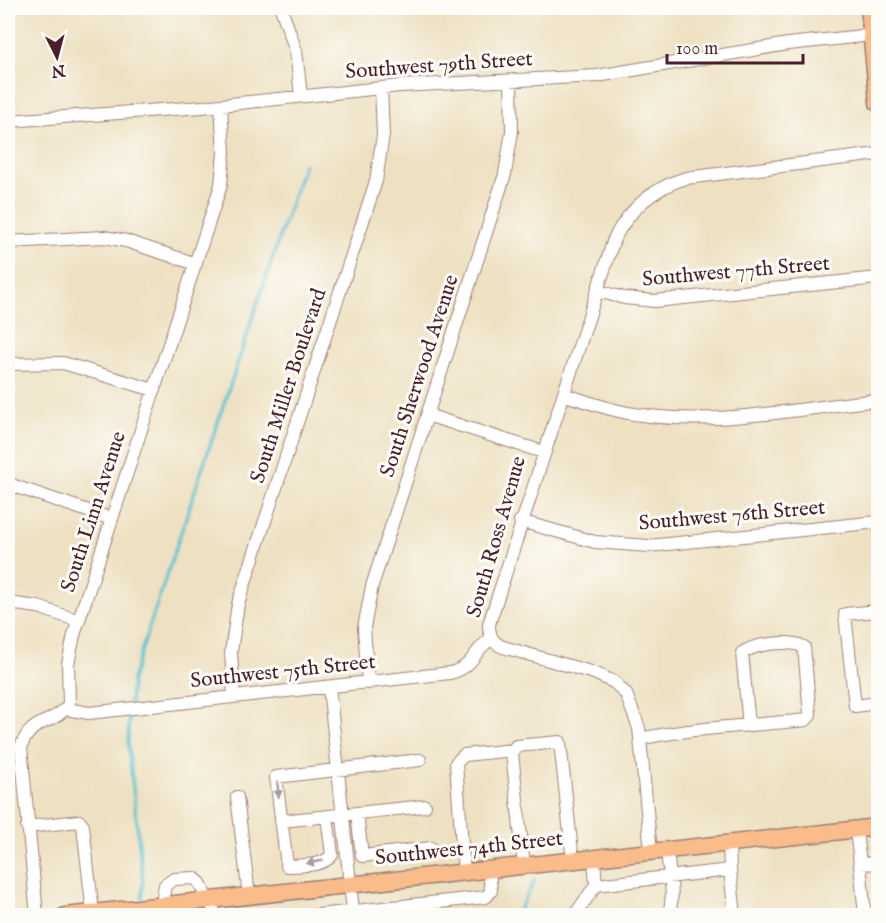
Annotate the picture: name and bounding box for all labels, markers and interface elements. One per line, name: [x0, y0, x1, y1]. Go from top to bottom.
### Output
north arrow: [27, 27, 87, 87]
scale bar: [667, 27, 804, 65]
text: 100 m: [676, 38, 718, 61]
street label: Southwest 79th Street: [344, 46, 534, 86]
text: N: [50, 59, 67, 81]
street label: Southwest 77th Street: [641, 250, 831, 294]
street label: South Sherwood Avenue: [375, 271, 466, 481]
street label: South Miller Boulevard: [245, 284, 333, 487]
street label: South Linn Avenue: [55, 428, 133, 596]
street label: South Ross Avenue: [461, 453, 533, 621]
street label: Southwest 76th Street: [638, 494, 826, 538]
street label: Southwest 75th Street: [189, 649, 377, 695]
one-way arrow: [273, 780, 282, 799]
street label: Southwest 74th Street: [374, 826, 564, 872]
one-way arrow: [305, 858, 324, 867]

